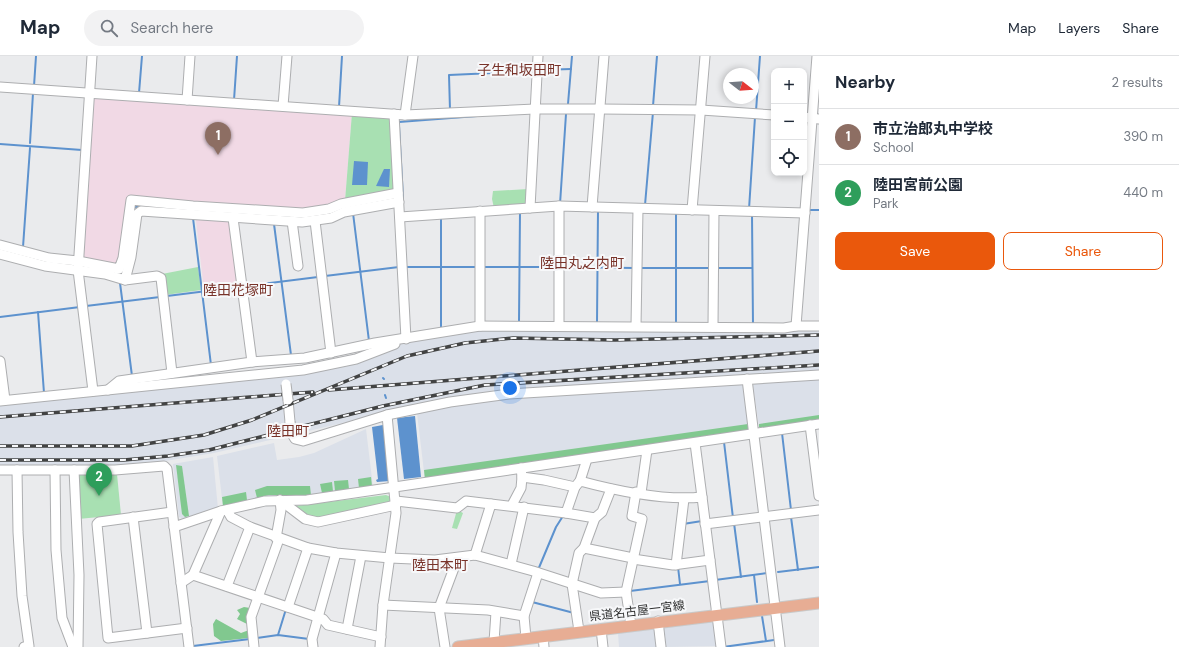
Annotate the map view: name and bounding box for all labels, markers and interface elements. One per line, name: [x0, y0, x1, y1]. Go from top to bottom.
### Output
search box: [84, 10, 364, 46]
text: Map: [20, 15, 60, 40]
icon: search: [98, 17, 120, 39]
text: Search here: [130, 18, 213, 38]
text: Map: [1008, 19, 1036, 37]
text: Layers: [1058, 19, 1100, 37]
text: Share: [1122, 19, 1159, 37]
district label: 子生和坂田町: [477, 61, 561, 79]
north arrow: [723, 68, 759, 104]
map controls: [771, 68, 807, 176]
button: +: [771, 68, 807, 104]
text: Nearby: [835, 71, 895, 93]
text: 2 results: [1112, 74, 1163, 91]
button: −: [771, 104, 807, 140]
text: 市立治郎丸中学校: [873, 119, 993, 139]
pin: 1: [205, 122, 231, 155]
text: 1: [846, 128, 850, 145]
text: 390 m: [1124, 128, 1163, 145]
text: School: [873, 139, 914, 156]
button: locate: [771, 140, 807, 176]
text: 陸田宮前公園: [873, 175, 963, 195]
text: 2: [844, 184, 852, 201]
text: 440 m: [1123, 184, 1163, 201]
text: Park: [873, 195, 899, 212]
button: Save: [835, 232, 995, 270]
button: Share: [1003, 232, 1163, 270]
district label: 陸田丸之内町: [540, 254, 624, 272]
district label: 陸田花塚町: [203, 281, 273, 299]
your location: [500, 378, 520, 398]
district label: 陸田町: [267, 422, 309, 440]
pin: 2: [86, 463, 112, 496]
district label: 陸田本町: [412, 556, 468, 574]
street label: 県道名古屋一宮線: [588, 597, 686, 625]

